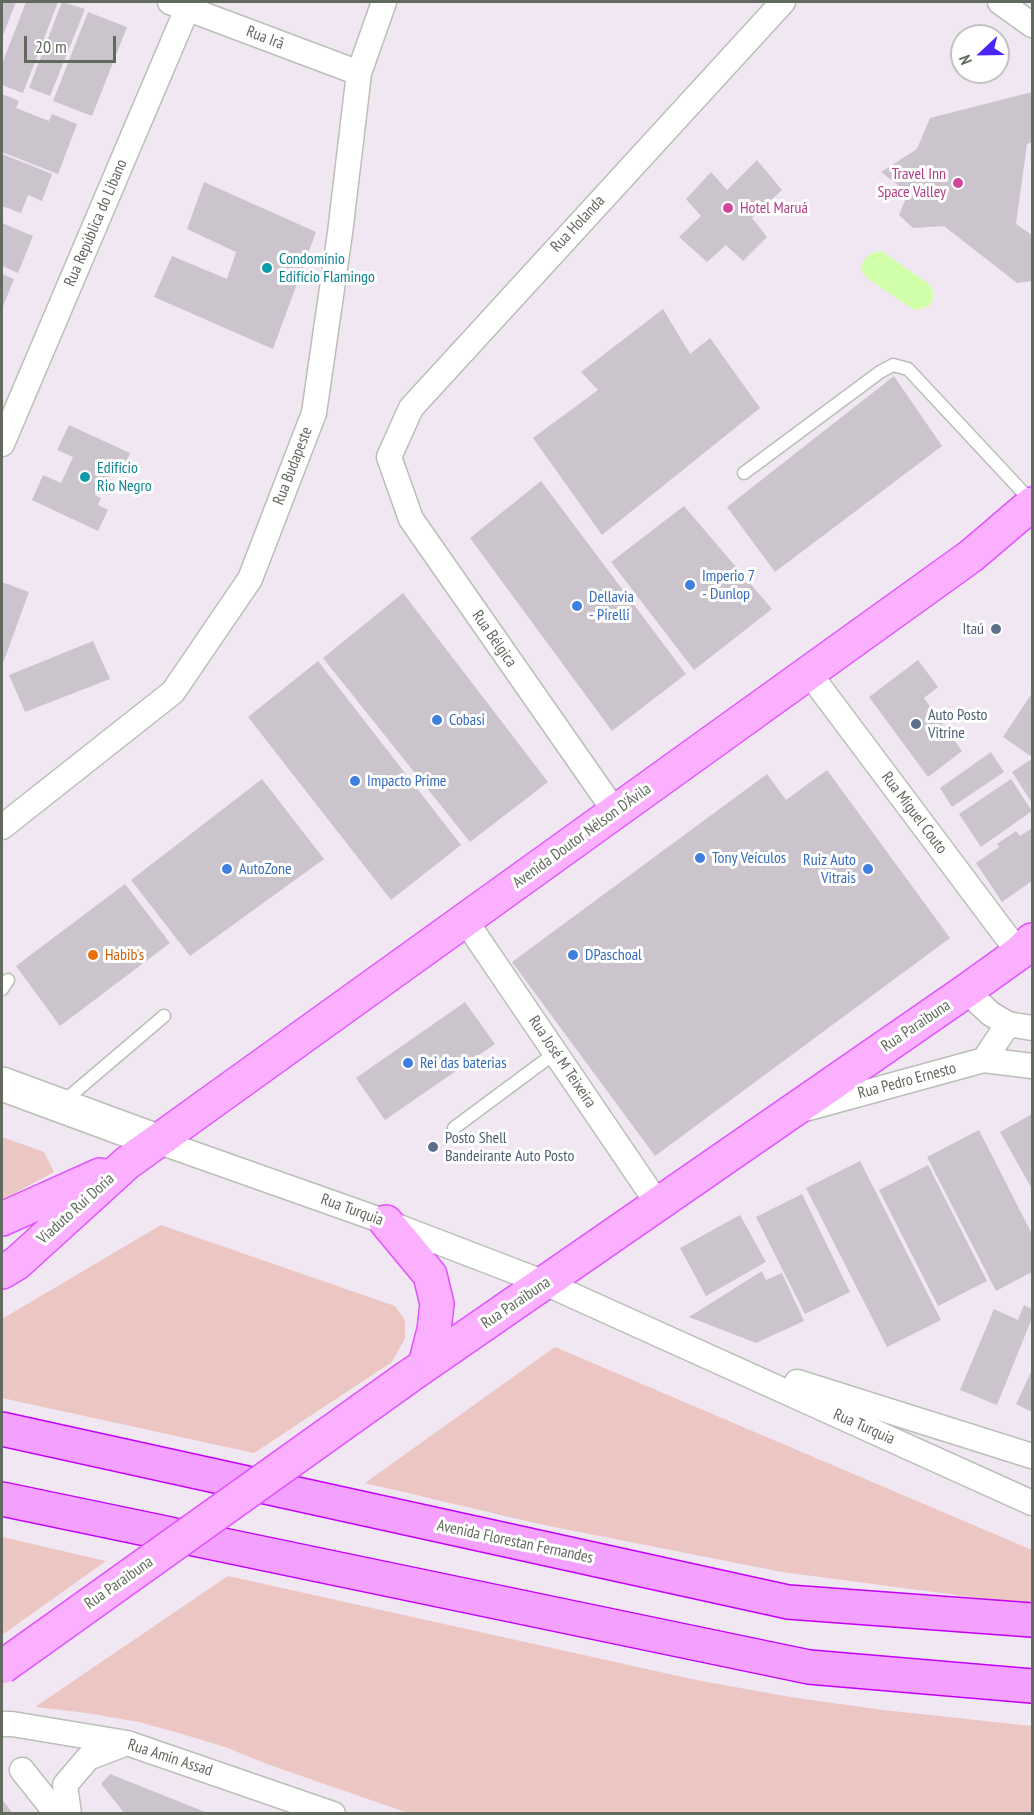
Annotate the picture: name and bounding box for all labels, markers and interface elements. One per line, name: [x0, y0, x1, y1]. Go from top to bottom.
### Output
street label: Rua Irã: [243, 22, 287, 54]
scale bar: [27, 24, 118, 62]
north arrow: [950, 24, 1010, 84]
text: 20 m: [35, 35, 67, 58]
text: N: [954, 52, 976, 68]
street label: Rua República do Libano: [61, 157, 131, 289]
place label: Travel Inn Space Valley: [877, 164, 946, 202]
marker: Travel Inn Space Valley: [951, 176, 965, 190]
street label: Rua Holanda: [547, 192, 609, 256]
place label: Hotel Maruá: [740, 198, 808, 218]
marker: Hotel Maruá: [721, 201, 735, 215]
place label: Condomínio Edifício Flamingo: [279, 249, 375, 287]
marker: Condomínio Edifício Flamingo: [260, 261, 274, 275]
street label: Rua Budapeste: [269, 424, 317, 508]
place label: Edifício Rio Negro: [97, 458, 152, 496]
marker: Edifício Rio Negro: [78, 470, 92, 484]
place label: Imperio 7 - Dunlop: [702, 566, 755, 604]
marker: Imperio 7 - Dunlop: [683, 578, 697, 592]
place label: Dellavia - Pirelli: [589, 587, 634, 625]
marker: Dellavia - Pirelli: [570, 599, 584, 613]
street label: Rua Bélgica: [468, 607, 520, 671]
place label: Itaú: [963, 619, 984, 639]
marker: Itaú: [989, 622, 1003, 636]
place label: Auto Posto Vitrine: [928, 705, 987, 743]
place label: Cobasi: [449, 710, 485, 730]
marker: Cobasi: [430, 713, 444, 727]
marker: Auto Posto Vitrine: [909, 717, 923, 731]
street label: Rua Miguel Couto: [877, 768, 951, 858]
place label: Impacto Prime: [367, 771, 446, 791]
marker: Impacto Prime: [348, 774, 362, 788]
street label: Avenida Doutor Nélson D'Ávila: [509, 779, 655, 893]
place label: Tony Veículos: [712, 848, 786, 868]
place label: Ruiz Auto Vitrais: [803, 850, 856, 888]
marker: Tony Veículos: [693, 851, 707, 865]
place label: AutoZone: [239, 859, 292, 879]
marker: AutoZone: [220, 862, 234, 876]
marker: Ruiz Auto Vitrais: [861, 862, 875, 876]
place label: Habib's: [105, 945, 144, 965]
place label: DPaschoal: [585, 945, 642, 965]
marker: Habib's: [86, 948, 100, 962]
marker: DPaschoal: [566, 948, 580, 962]
street label: Rua Paraibuna: [878, 996, 954, 1056]
street label: Rua José M Teixeira: [524, 1012, 600, 1112]
place label: Rei das baterias: [420, 1053, 507, 1073]
marker: Rei das baterias: [401, 1056, 415, 1070]
street label: Rua Pedro Ernesto: [856, 1059, 958, 1103]
place label: Posto Shell Bandeirante Auto Posto: [445, 1128, 574, 1166]
marker: Posto Shell Bandeirante Auto Posto: [426, 1140, 440, 1154]
street label: Viaduto Rui Doria: [34, 1169, 118, 1249]
street label: Rua Turquia: [318, 1190, 386, 1230]
street label: Rua Paraibuna: [478, 1273, 554, 1333]
street label: Rua Turquia: [830, 1405, 898, 1449]
street label: Avenida Florestan Fernandes: [435, 1516, 595, 1568]
street label: Rua Paraibuna: [81, 1552, 157, 1614]
street label: Rua Amin Assad: [125, 1735, 215, 1781]

